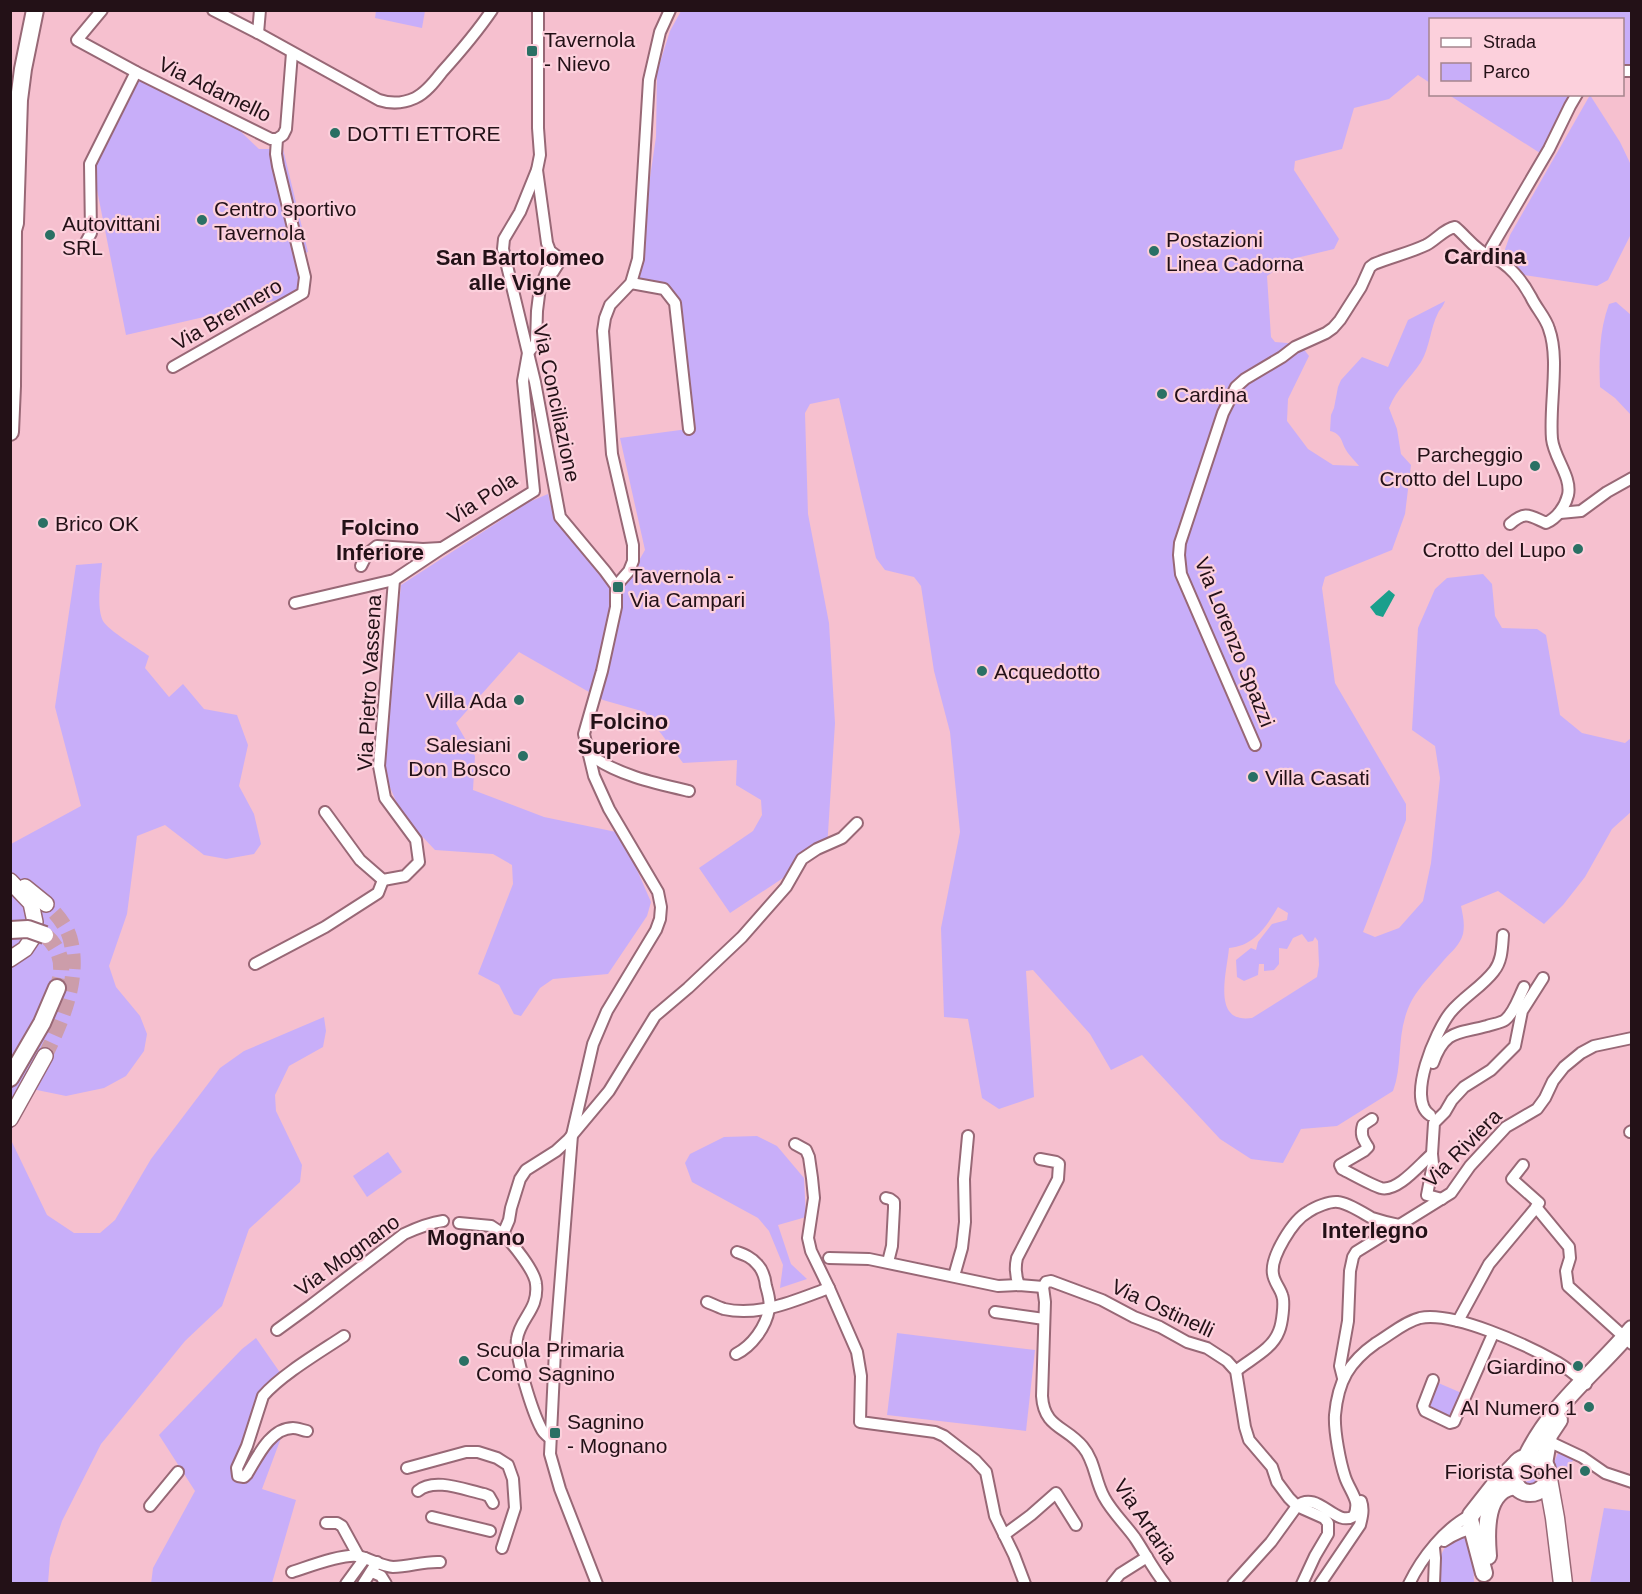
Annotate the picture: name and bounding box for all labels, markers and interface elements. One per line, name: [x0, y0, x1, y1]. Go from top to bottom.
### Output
legend: [1429, 18, 1624, 96]
place label: Tavernola - Nievo: [544, 28, 635, 75]
text: Strada: [1483, 32, 1537, 52]
marker: Tavernola - Nievo: [525, 44, 539, 58]
street label: Via Adamello: [155, 52, 275, 126]
text: Parco: [1483, 62, 1530, 82]
place label: DOTTI ETTORE: [347, 122, 501, 145]
marker: DOTTI ETTORE: [328, 126, 342, 140]
place label: Centro sportivo Tavernola: [214, 197, 356, 244]
place label: Autovittani SRL: [62, 212, 160, 259]
marker: Centro sportivo Tavernola: [195, 213, 209, 227]
marker: Autovittani SRL: [43, 228, 57, 242]
place label: Postazioni Linea Cadorna: [1166, 228, 1304, 275]
marker: Postazioni Linea Cadorna: [1147, 244, 1161, 258]
district label: Cardina: [1444, 244, 1527, 269]
district label: San Bartolomeo alle Vigne: [436, 245, 604, 295]
street label: Via Brennero: [168, 273, 286, 355]
street label: Via Conciliazione: [529, 322, 585, 484]
place label: Cardina: [1174, 383, 1248, 406]
marker: Cardina: [1155, 387, 1169, 401]
place label: Parcheggio Crotto del Lupo: [1379, 443, 1523, 490]
marker: Parcheggio Crotto del Lupo: [1528, 459, 1542, 473]
street label: Via Pola: [443, 467, 521, 529]
place label: Brico OK: [55, 512, 139, 535]
district label: Folcino Inferiore: [336, 515, 424, 565]
marker: Brico OK: [36, 516, 50, 530]
place label: Crotto del Lupo: [1422, 538, 1566, 561]
marker: Crotto del Lupo: [1571, 542, 1585, 556]
street label: Via Lorenzo Spazzi: [1191, 554, 1279, 730]
place label: Tavernola - Via Campari: [630, 564, 745, 611]
marker: Tavernola - Via Campari: [611, 580, 625, 594]
street label: Via Pietro Vassena: [353, 594, 385, 772]
place label: Acquedotto: [994, 660, 1100, 683]
marker: Acquedotto: [975, 664, 989, 678]
place label: Villa Ada: [426, 689, 507, 712]
marker: Villa Ada: [512, 693, 526, 707]
district label: Folcino Superiore: [578, 709, 680, 759]
place label: Salesiani Don Bosco: [408, 733, 511, 780]
marker: Salesiani Don Bosco: [516, 749, 530, 763]
place label: Villa Casati: [1265, 766, 1370, 789]
marker: Villa Casati: [1246, 770, 1260, 784]
street label: Via Riviera: [1418, 1104, 1506, 1192]
street label: Via Mognano: [290, 1209, 404, 1301]
district label: Interlegno: [1322, 1218, 1428, 1243]
district label: Mognano: [427, 1225, 525, 1250]
street label: Via Ostinelli: [1108, 1274, 1218, 1342]
place label: Scuola Primaria Como Sagnino: [476, 1338, 625, 1385]
marker: Scuola Primaria Como Sagnino: [457, 1354, 471, 1368]
place label: Giardino: [1487, 1355, 1566, 1378]
marker: Giardino: [1571, 1359, 1585, 1373]
place label: Al Numero 1: [1460, 1396, 1577, 1419]
marker: Al Numero 1: [1582, 1400, 1596, 1414]
place label: Sagnino - Mognano: [567, 1410, 667, 1457]
marker: Sagnino - Mognano: [548, 1426, 562, 1440]
place label: Fiorista Sohel: [1445, 1460, 1573, 1483]
marker: Fiorista Sohel: [1578, 1464, 1592, 1478]
street label: Via Artaria: [1109, 1475, 1183, 1568]

